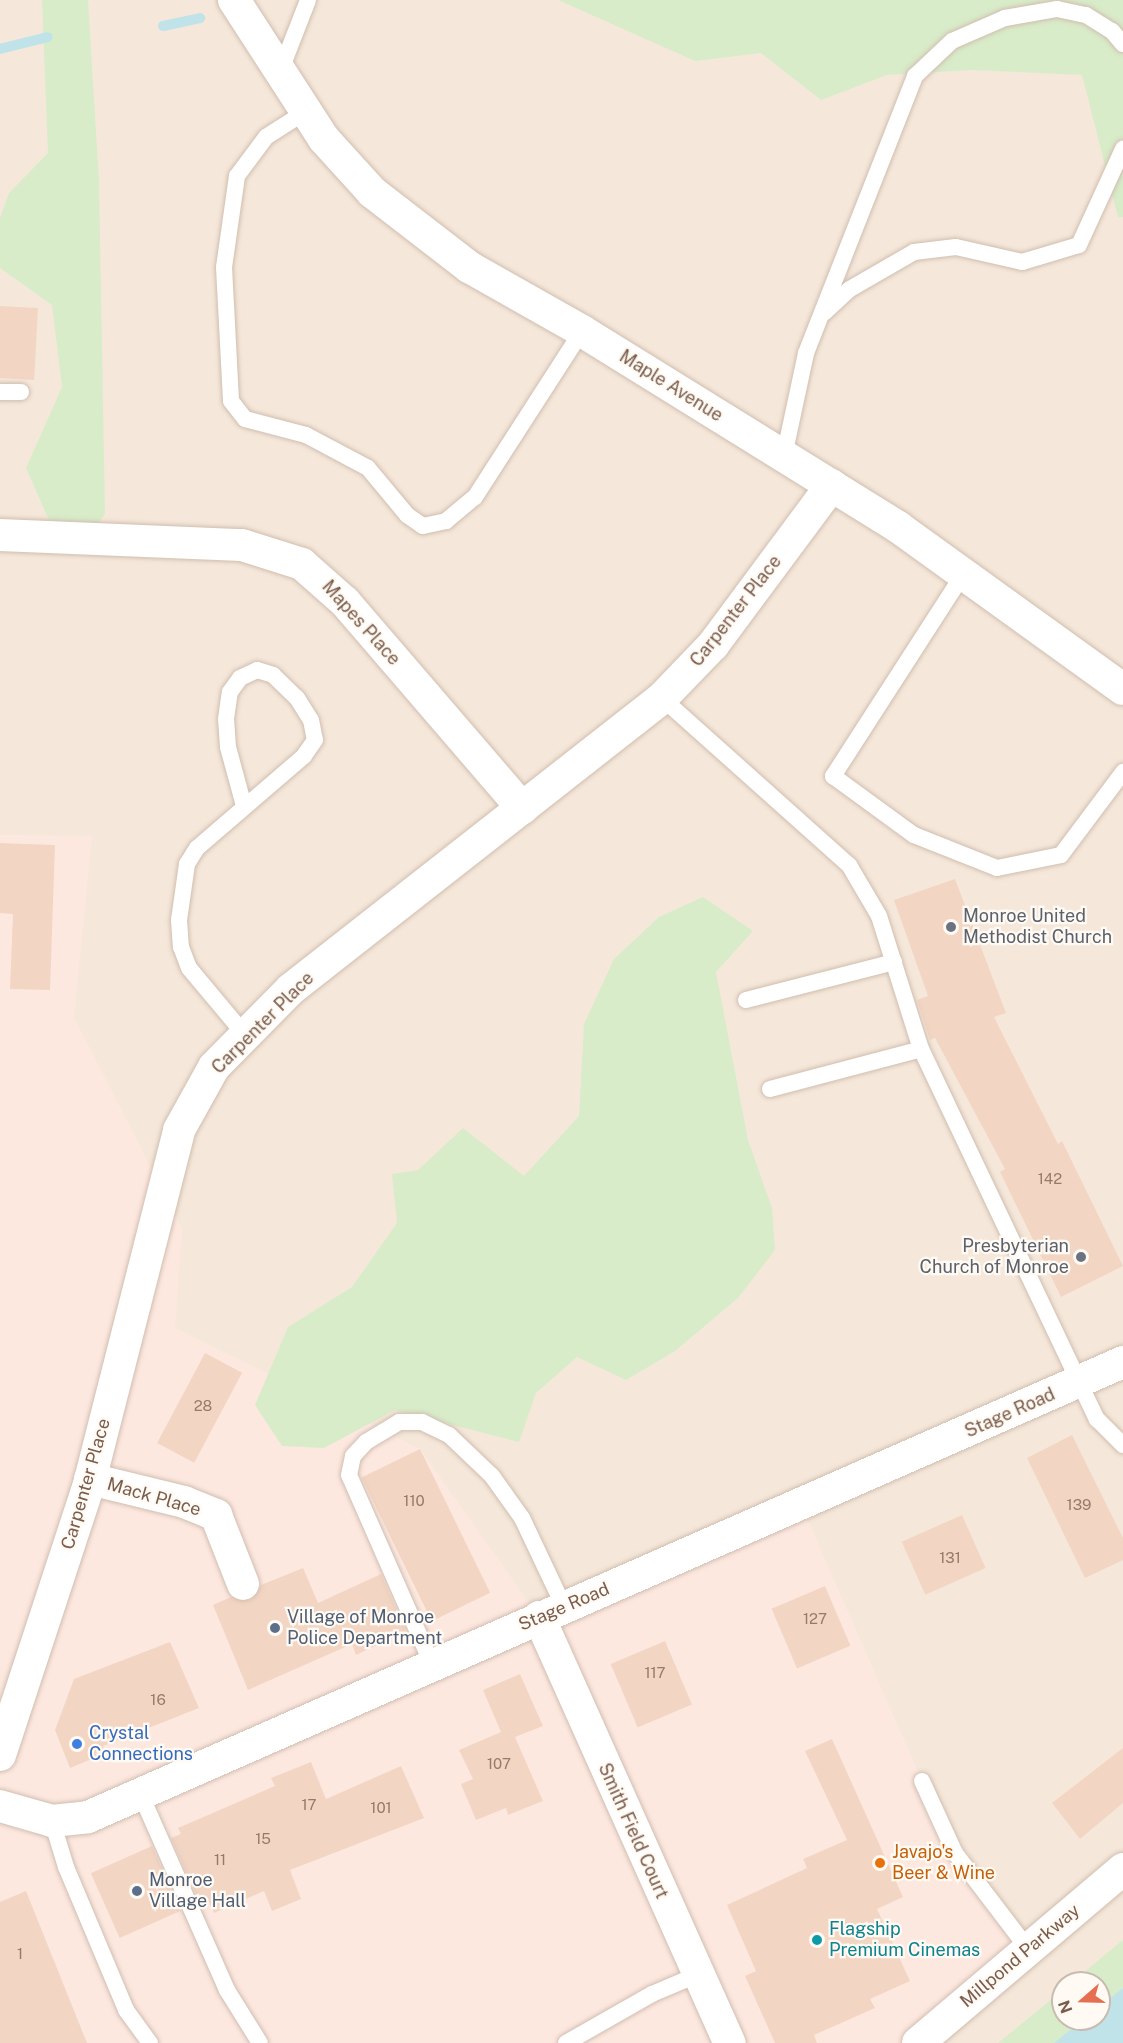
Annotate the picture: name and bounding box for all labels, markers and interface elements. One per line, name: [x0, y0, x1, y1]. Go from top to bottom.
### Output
street label: Maple Avenue: [615, 346, 727, 426]
street label: Carpenter Place: [686, 551, 786, 671]
street label: Mapes Place: [317, 576, 405, 670]
place label: Monroe United Methodist Church: [963, 906, 1112, 948]
marker: Monroe United Methodist Church: [944, 920, 958, 934]
street label: Carpenter Place: [208, 968, 318, 1078]
house number: 142: [1038, 1170, 1062, 1188]
place label: Presbyterian Church of Monroe: [919, 1236, 1069, 1278]
marker: Presbyterian Church of Monroe: [1074, 1250, 1088, 1264]
street label: Stage Road: [961, 1383, 1059, 1443]
house number: 28: [194, 1397, 212, 1415]
street label: Carpenter Place: [57, 1416, 115, 1552]
street label: Mack Place: [105, 1473, 203, 1521]
house number: 110: [403, 1492, 425, 1510]
house number: 139: [1067, 1496, 1091, 1514]
house number: 131: [939, 1549, 961, 1567]
street label: Stage Road: [515, 1578, 613, 1636]
place label: Village of Monroe Police Department: [287, 1607, 442, 1650]
house number: 127: [803, 1610, 827, 1628]
marker: Village of Monroe Police Department: [268, 1621, 282, 1635]
house number: 117: [644, 1664, 666, 1682]
house number: 16: [150, 1691, 166, 1709]
place label: Crystal Connections: [89, 1723, 193, 1766]
marker: Crystal Connections: [70, 1737, 84, 1751]
house number: 107: [487, 1755, 511, 1773]
street label: Smith Field Court: [593, 1760, 673, 1902]
house number: 17: [301, 1796, 317, 1814]
house number: 101: [370, 1799, 392, 1817]
house number: 15: [255, 1830, 271, 1848]
place label: Javajo's Beer & Wine: [892, 1842, 995, 1884]
house number: 11: [214, 1851, 226, 1869]
marker: Javajo's Beer & Wine: [873, 1856, 887, 1870]
place label: Monroe Village Hall: [149, 1870, 246, 1912]
marker: Monroe Village Hall: [130, 1884, 144, 1898]
street label: Millpond Parkway: [956, 1900, 1084, 2012]
place label: Flagship Premium Cinemas: [829, 1919, 980, 1962]
marker: Flagship Premium Cinemas: [810, 1933, 824, 1947]
house number: 1: [17, 1945, 23, 1963]
north arrow: [1051, 1971, 1111, 2031]
text: N: [1054, 1998, 1077, 2016]

